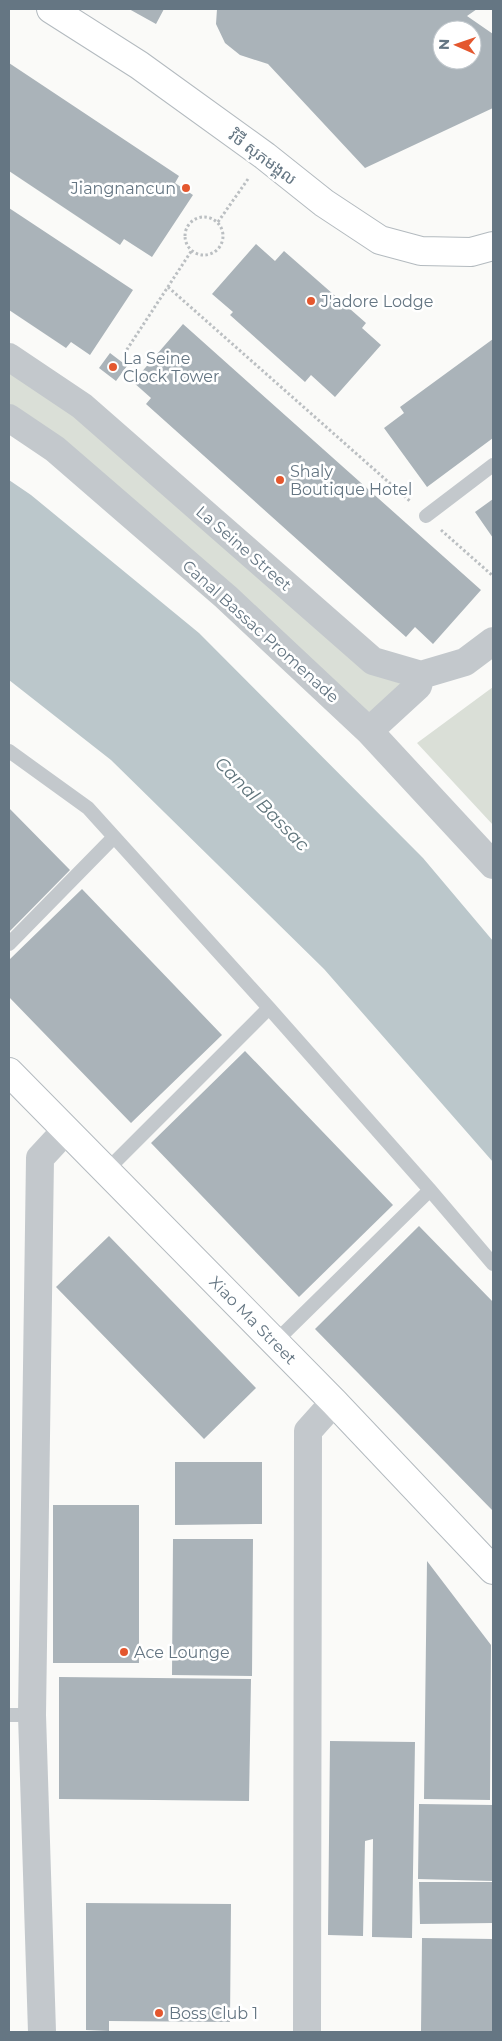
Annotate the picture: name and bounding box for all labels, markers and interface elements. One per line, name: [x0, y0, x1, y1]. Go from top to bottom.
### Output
north arrow: [432, 20, 482, 70]
text: N: [435, 39, 453, 51]
street label: វិថី សុភមង្គល: [224, 124, 301, 190]
place label: Jiangnancun: [70, 179, 176, 198]
marker: Jiangnancun: [180, 182, 192, 194]
place label: J'adore Lodge: [320, 292, 433, 311]
marker: J'adore Lodge: [305, 295, 317, 307]
place label: La Seine Clock Tower: [123, 349, 219, 386]
marker: La Seine Clock Tower: [107, 361, 119, 373]
place label: Shaly Boutique Hotel: [290, 462, 412, 499]
marker: Shaly Boutique Hotel: [274, 474, 286, 486]
street label: La Seine Street: [192, 502, 296, 595]
street label: Canal Bassac Promenade: [179, 556, 343, 707]
water label: Canal Bassac: [210, 752, 314, 856]
street label: Xiao Ma Street: [205, 1272, 301, 1369]
place label: Ace Lounge: [134, 1643, 230, 1662]
marker: Ace Lounge: [118, 1646, 130, 1658]
place label: Boss Club 1: [169, 2004, 258, 2023]
marker: Boss Club 1: [153, 2007, 165, 2019]

